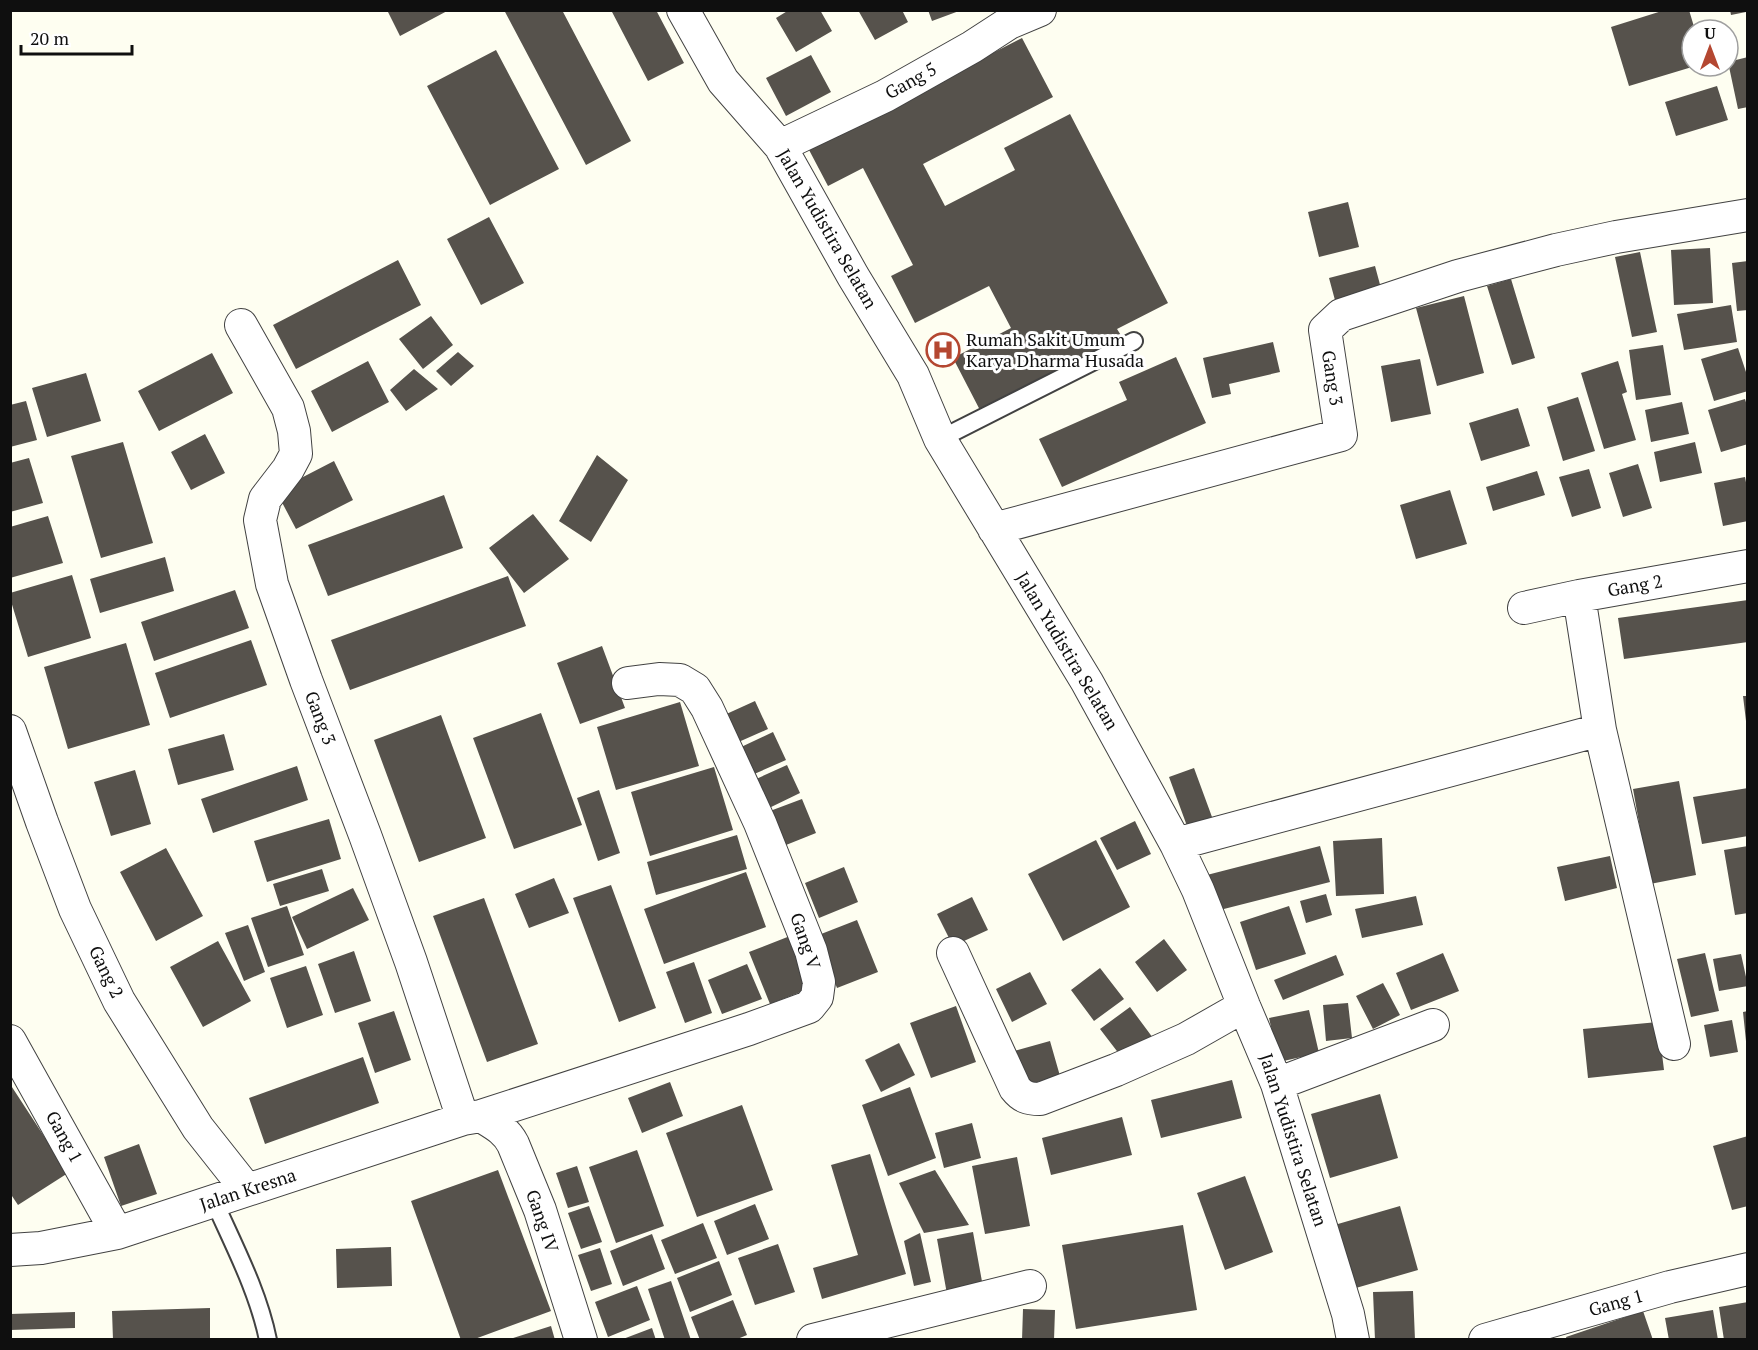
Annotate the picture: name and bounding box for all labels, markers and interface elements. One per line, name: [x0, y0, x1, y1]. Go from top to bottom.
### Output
scale bar: [21, 18, 132, 56]
north arrow: [1680, 18, 1740, 78]
text: U: [1704, 22, 1716, 44]
text: 20 m: [30, 26, 70, 50]
street label: Gang 5: [880, 56, 941, 104]
street label: Jalan Yudistira Selatan: [772, 144, 884, 313]
place label: Rumah Sakit Umum Karya Dharma Husada: [966, 327, 1144, 372]
hospital icon: Rumah Sakit Umum Karya Dharma Husada: [925, 332, 961, 368]
street label: Gang 3: [1317, 349, 1349, 407]
street label: Jalan Yudistira Selatan: [1011, 567, 1125, 734]
street label: Gang 2: [1605, 568, 1664, 602]
street label: Gang 3: [300, 687, 342, 748]
street label: Gang V: [785, 909, 827, 973]
street label: Gang 2: [84, 941, 130, 1002]
street label: Jalan Yudistira Selatan: [1255, 1050, 1333, 1230]
street label: Gang 1: [41, 1106, 89, 1167]
street label: Jalan Kresna: [196, 1162, 299, 1216]
street label: Gang IV: [521, 1186, 565, 1256]
street label: Gang 1: [1586, 1283, 1646, 1321]

